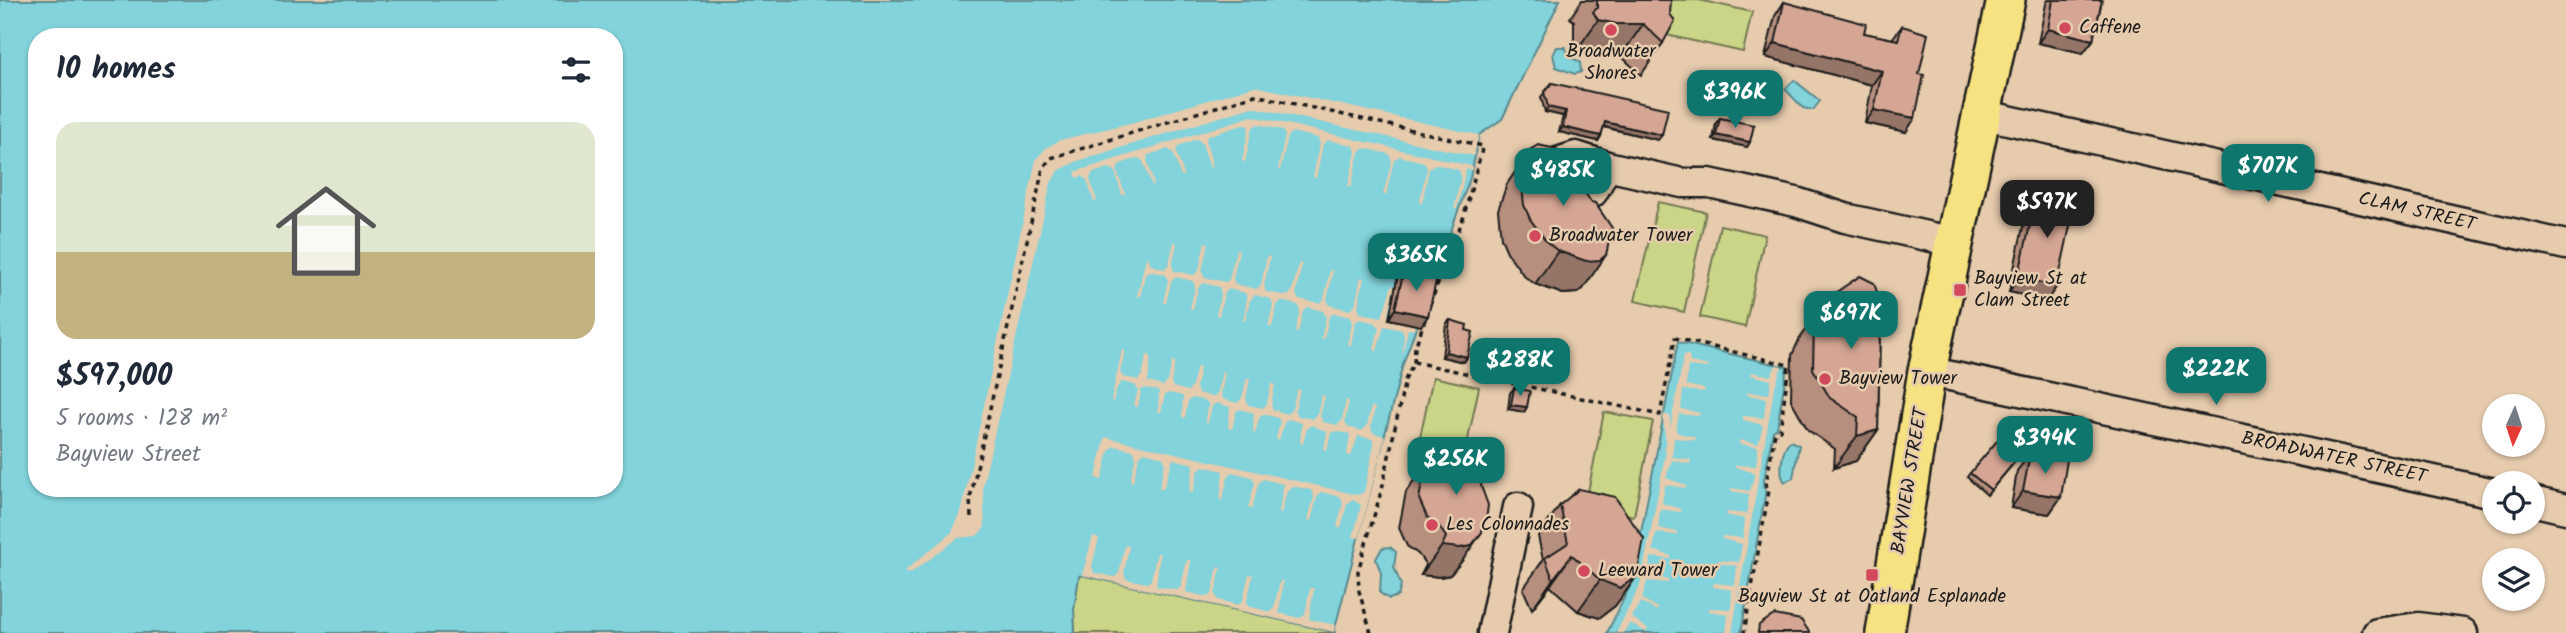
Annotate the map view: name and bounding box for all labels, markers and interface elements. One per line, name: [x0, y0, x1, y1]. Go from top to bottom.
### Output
place label: Caffene: [2079, 13, 2141, 43]
marker: Caffene: [2057, 20, 2073, 36]
marker: Broadwater Shores: [1603, 22, 1619, 38]
place label: Broadwater Shores: [1566, 37, 1657, 89]
text: 10 homes: [56, 46, 176, 94]
icon: filters: [557, 51, 595, 89]
pin: $396K: [1686, 71, 1784, 130]
text: $396K: [1703, 75, 1767, 111]
pin: $707K: [2219, 144, 2317, 204]
pin: $485K: [1514, 148, 1612, 208]
text: $707K: [2238, 149, 2298, 185]
text: $485K: [1530, 153, 1596, 189]
icon: home: [263, 168, 389, 294]
pin: $597K: [1998, 180, 2096, 240]
street label: CLAM STREET: [2355, 184, 2480, 240]
text: $597K: [2016, 185, 2078, 221]
place label: Broadwater Tower: [1549, 221, 1694, 251]
marker: Broadwater Tower: [1527, 228, 1543, 244]
pin: $365K: [1367, 233, 1465, 293]
text: $365K: [1384, 238, 1448, 274]
place label: Bayview St at Clam Street: [1974, 264, 2087, 316]
marker: Bayview St at Clam Street: [1952, 282, 1968, 298]
pin: $697K: [1802, 292, 1900, 351]
text: $697K: [1820, 296, 1882, 332]
pin: $288K: [1471, 338, 1569, 398]
text: $288K: [1486, 343, 1554, 379]
pin: $222K: [2167, 348, 2265, 407]
text: $222K: [2182, 352, 2250, 388]
text: $597,000: [56, 353, 172, 401]
place label: Bayview Tower: [1839, 364, 1959, 394]
marker: Bayview Tower: [1817, 371, 1833, 387]
north arrow: [2482, 394, 2544, 457]
map controls: [2482, 394, 2545, 611]
text: 5 rooms · 128 m²: [56, 401, 227, 437]
street label: BAYVIEW STREET: [1884, 404, 1937, 556]
pin: $394K: [1996, 416, 2094, 476]
text: $394K: [2013, 421, 2077, 457]
street label: BROADWATER STREET: [2239, 424, 2431, 493]
text: Bayview Street: [56, 437, 201, 473]
pin: $256K: [1407, 438, 1505, 497]
text: $256K: [1424, 442, 1488, 478]
button: locate: [2482, 471, 2545, 534]
place label: Les Colonnades: [1446, 510, 1569, 540]
marker: Les Colonnades: [1424, 517, 1440, 533]
button: layers: [2482, 548, 2545, 611]
place label: Leeward Tower: [1598, 556, 1719, 586]
marker: Leeward Tower: [1576, 563, 1592, 579]
marker: Bayview St at Oatland Esplanade: [1864, 567, 1880, 583]
place label: Bayview St at Oatland Esplanade: [1738, 582, 2006, 612]

